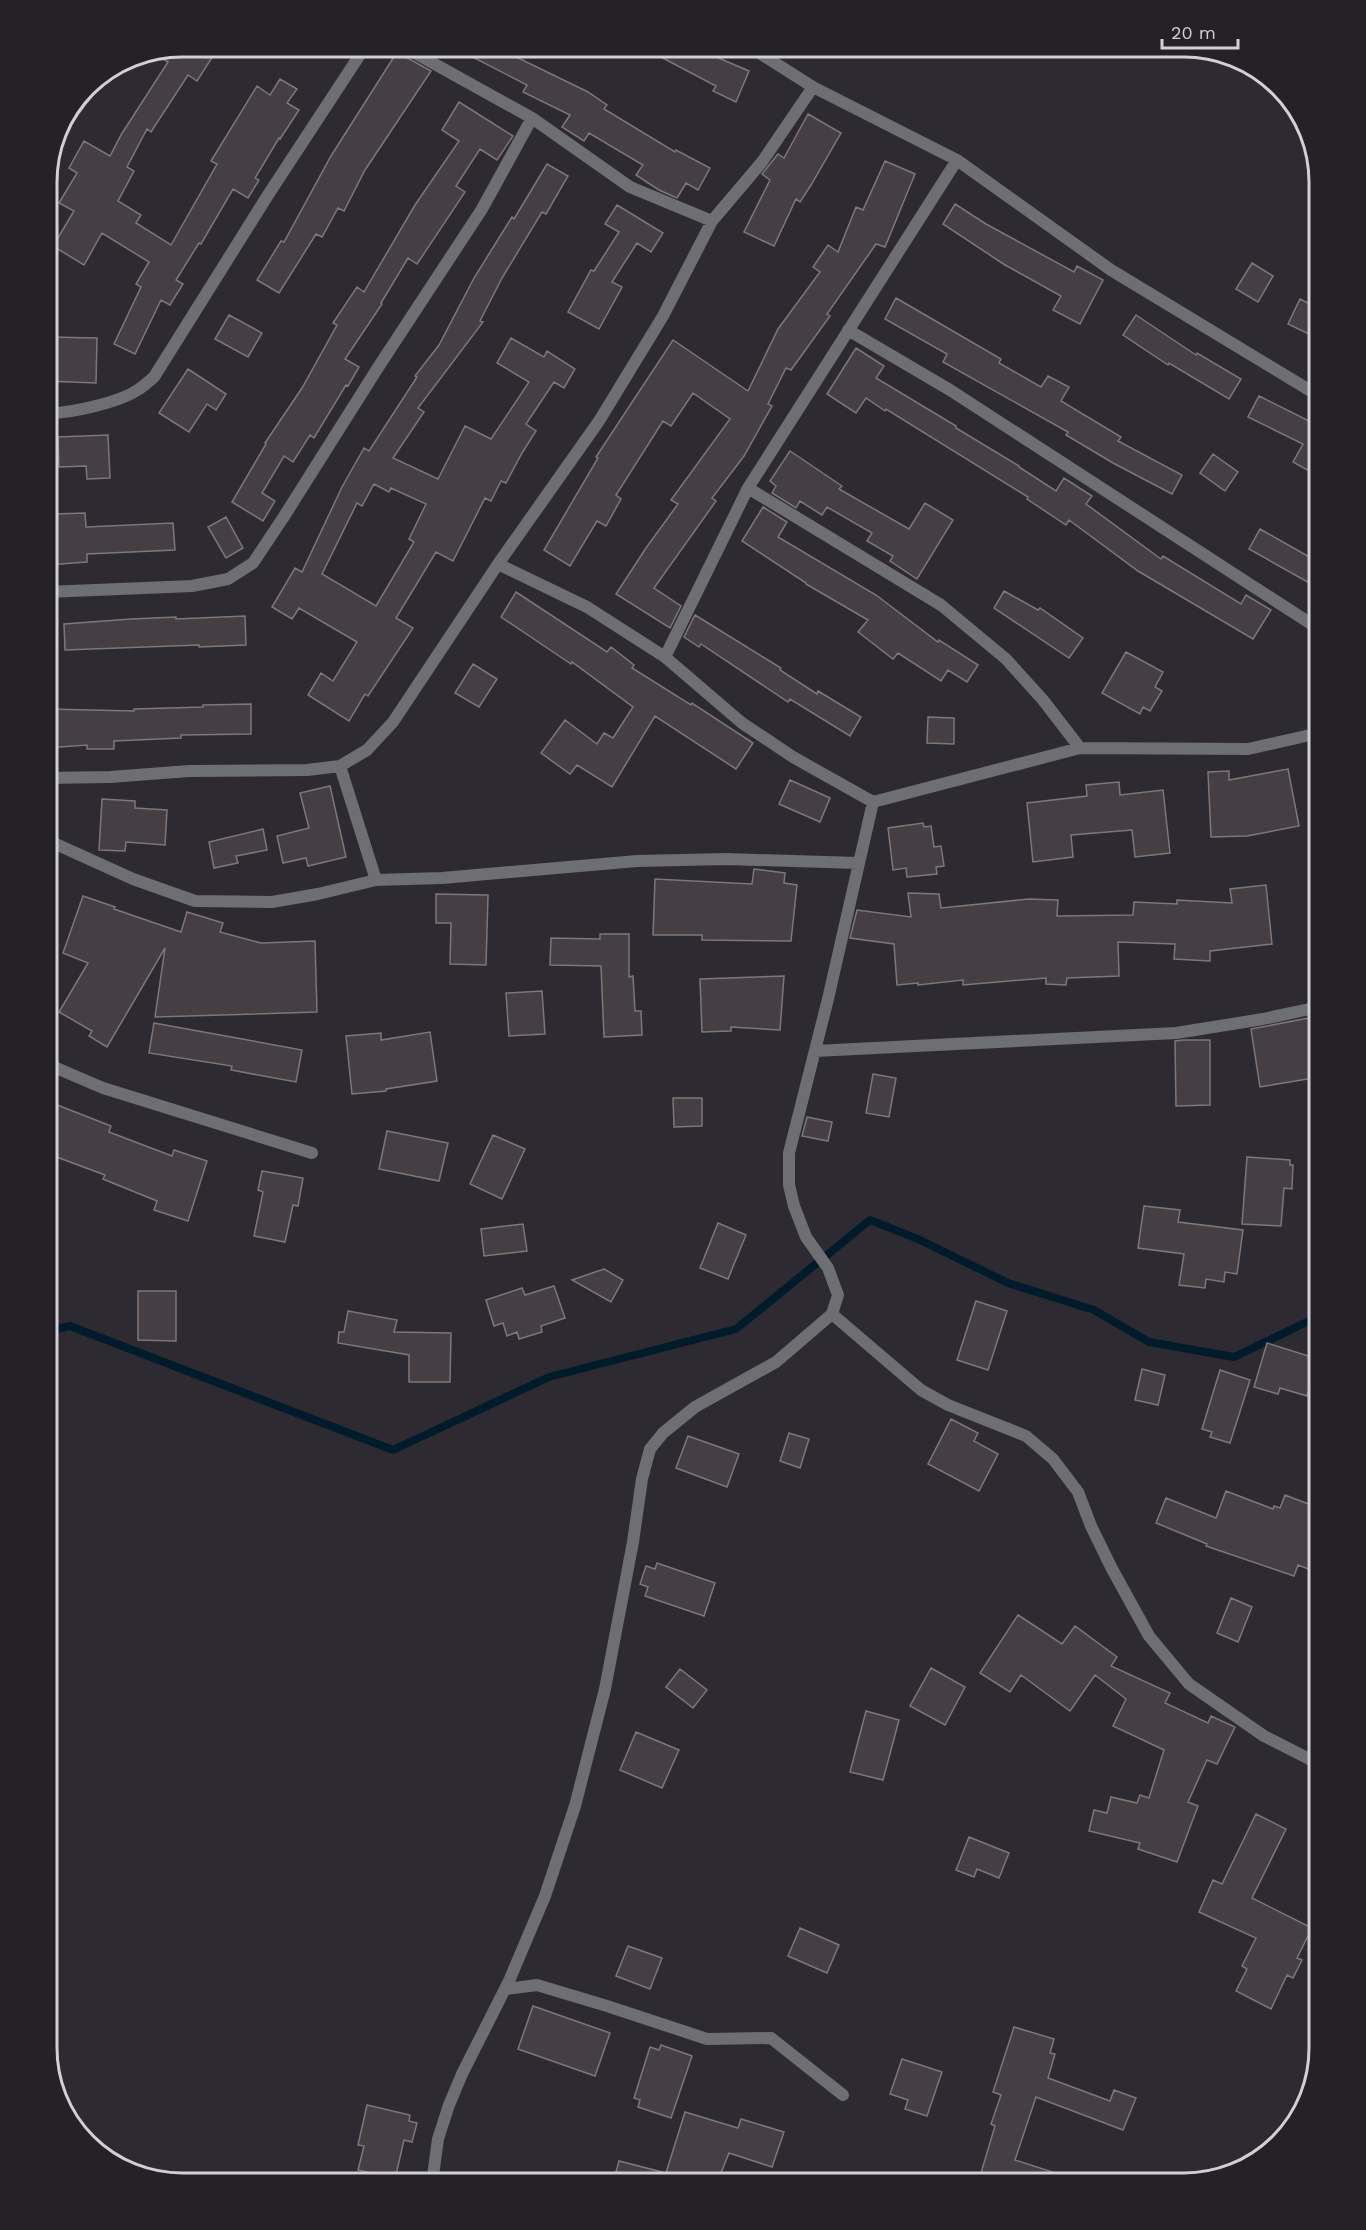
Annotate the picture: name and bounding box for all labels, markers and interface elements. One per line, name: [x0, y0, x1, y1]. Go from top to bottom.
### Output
scale bar: [1162, 12, 1238, 50]
text: 20 m: [1171, 22, 1216, 43]

